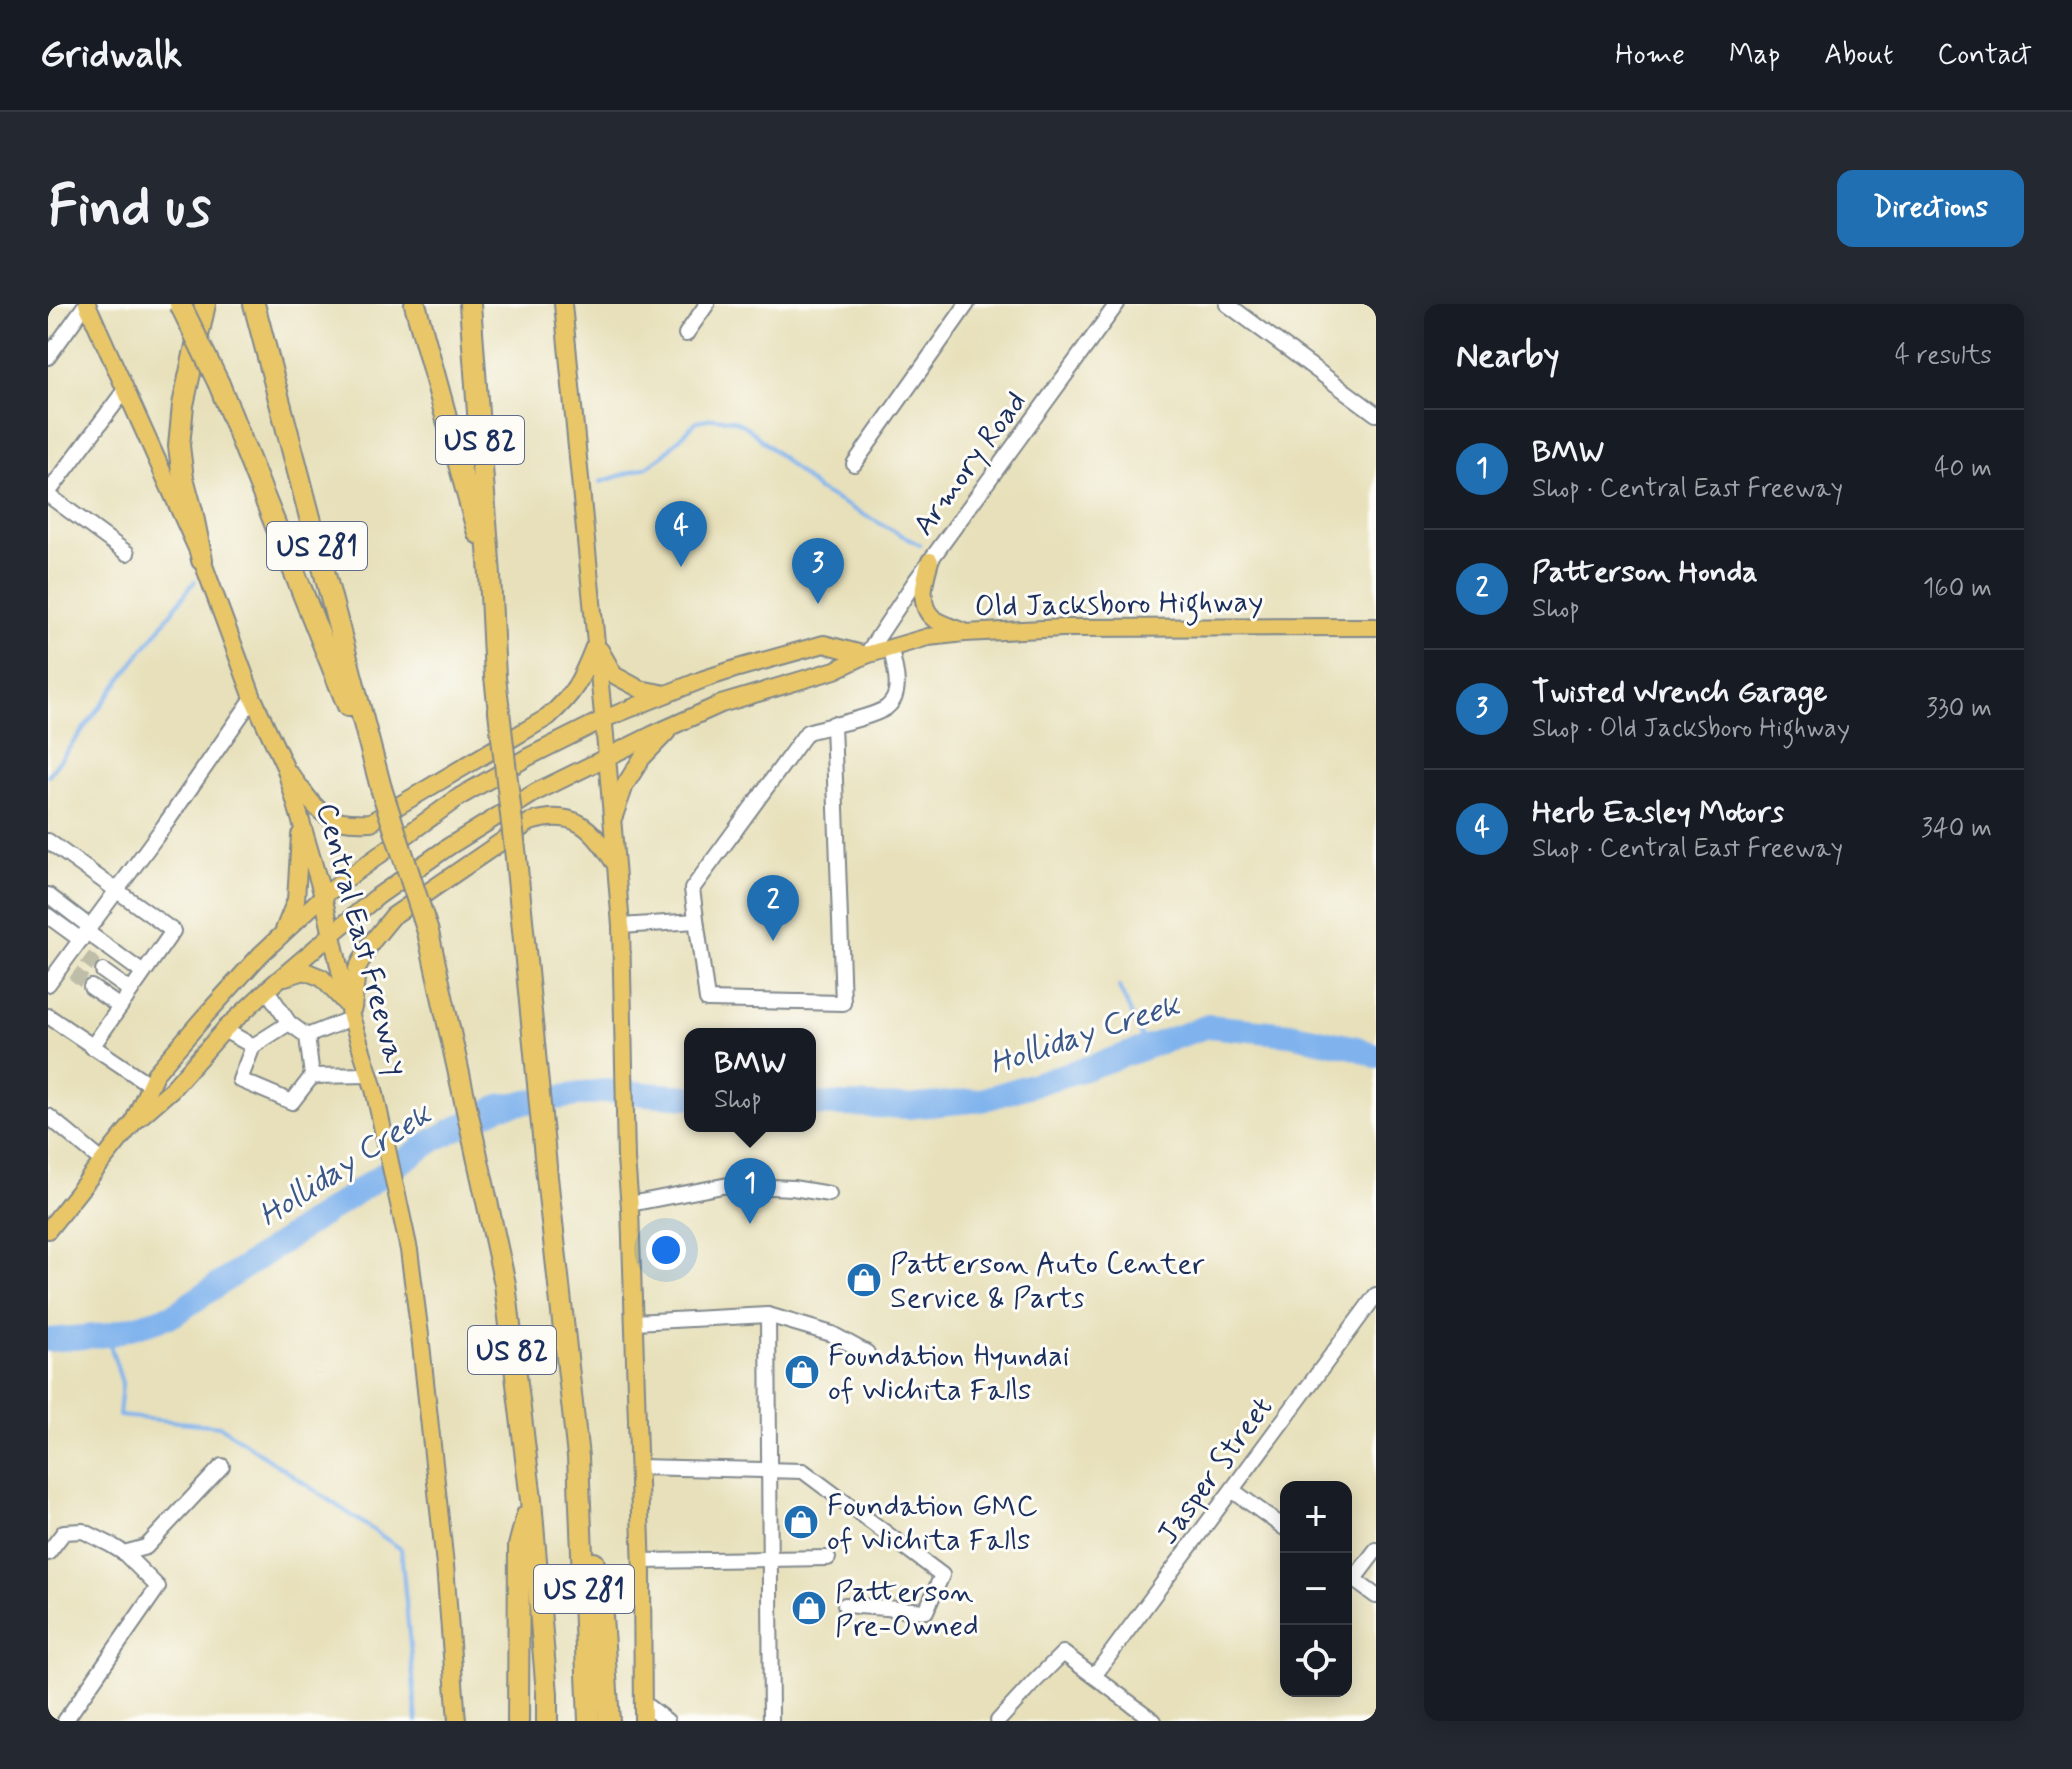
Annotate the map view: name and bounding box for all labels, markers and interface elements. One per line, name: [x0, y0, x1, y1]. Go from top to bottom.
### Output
text: Gridwalk: [40, 31, 182, 80]
text: Home: [1615, 37, 1685, 74]
text: Map: [1729, 37, 1780, 74]
text: About: [1824, 37, 1893, 74]
text: Contact: [1937, 37, 2032, 74]
button: Directions: [1837, 170, 2024, 247]
text: Find us: [48, 172, 211, 245]
text: Nearby: [1456, 334, 1560, 379]
text: 4 results: [1895, 339, 1992, 373]
street label: Armory Road: [905, 384, 1036, 544]
road number: US 82: [436, 416, 524, 464]
text: BMW: [1532, 433, 1604, 472]
text: 1: [1476, 452, 1488, 486]
text: 40 m: [1934, 452, 1992, 486]
text: Shop · Central East Freeway: [1532, 472, 1843, 506]
pin: 4: [655, 501, 707, 567]
road number: US 281: [267, 522, 367, 570]
pin: 3: [792, 538, 844, 604]
text: Patterson Honda: [1532, 553, 1758, 592]
text: 2: [1476, 572, 1488, 606]
text: 160 m: [1923, 572, 1992, 606]
street label: Old Jacksboro Highway: [974, 582, 1264, 630]
text: Shop: [1532, 592, 1580, 626]
text: Twisted Wrench Garage: [1532, 673, 1827, 712]
text: 3: [1476, 692, 1488, 726]
text: 330 m: [1926, 692, 1992, 726]
text: Shop · Old Jacksboro Highway: [1532, 712, 1850, 746]
text: Herb Easley Motors: [1532, 793, 1784, 832]
street label: Central East Freeway: [306, 799, 417, 1080]
text: 4: [1474, 812, 1490, 846]
text: 340 m: [1921, 812, 1992, 846]
text: Shop · Central East Freeway: [1532, 832, 1843, 866]
pin: 2: [747, 875, 799, 941]
water label: Holliday Creek: [984, 984, 1187, 1085]
popup: [684, 1028, 816, 1132]
text: BMW: [714, 1044, 786, 1083]
text: Shop: [714, 1083, 762, 1117]
water label: Holliday Creek: [251, 1093, 441, 1237]
pin: 1: [724, 1158, 776, 1224]
your location: [646, 1230, 686, 1270]
place label: Patterson Auto Center Service & Parts: [890, 1245, 1205, 1318]
shop icon: Patterson Auto Center Service & Parts: [845, 1261, 883, 1299]
road number: US 82: [468, 1326, 556, 1374]
place label: Foundation Hyundai of Wichita Falls: [828, 1337, 1069, 1410]
shop icon: Foundation Hyundai of Wichita Falls: [783, 1353, 821, 1391]
street label: Jasper Street: [1149, 1389, 1282, 1552]
map controls: [1280, 1481, 1352, 1697]
button: +: [1280, 1481, 1352, 1553]
place label: Foundation GMC of Wichita Falls: [827, 1487, 1038, 1560]
shop icon: Foundation GMC of Wichita Falls: [782, 1503, 820, 1541]
button: −: [1280, 1553, 1352, 1625]
road number: US 281: [534, 1565, 634, 1613]
place label: Patterson Pre-Owned: [835, 1573, 979, 1646]
shop icon: Patterson Pre-Owned: [790, 1589, 828, 1627]
button: locate: [1280, 1625, 1352, 1697]

